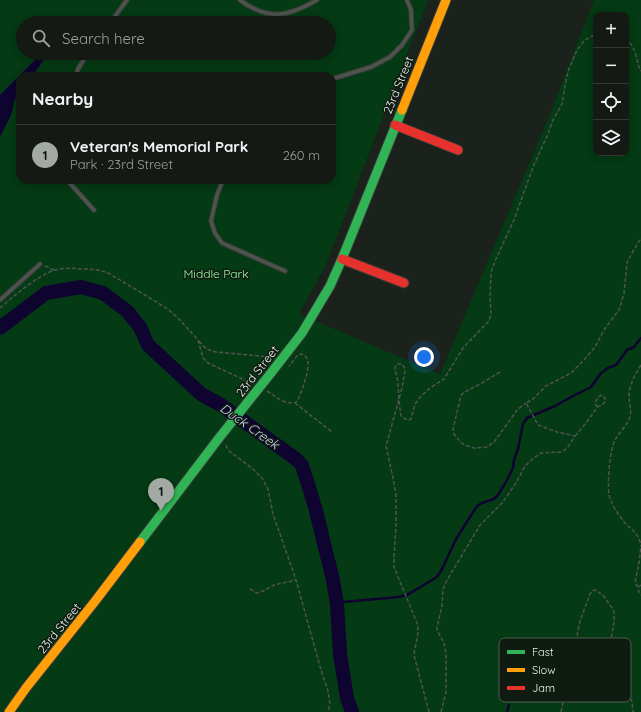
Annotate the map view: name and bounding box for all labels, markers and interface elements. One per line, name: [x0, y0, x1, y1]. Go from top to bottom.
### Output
map controls: [593, 12, 629, 156]
button: +: [593, 12, 629, 48]
search box: [16, 16, 336, 60]
icon: search: [30, 27, 52, 49]
text: Search here: [62, 29, 145, 48]
button: −: [593, 48, 629, 84]
street label: 23rd Street: [380, 54, 416, 116]
button: locate: [593, 84, 629, 120]
text: Nearby: [32, 88, 93, 109]
button: layers: [593, 120, 629, 156]
text: Veteran's Memorial Park: [70, 137, 248, 156]
text: 1: [42, 147, 48, 163]
text: 260 m: [283, 147, 320, 163]
text: Park · 23rd Street: [70, 156, 173, 172]
park label: Middle Park: [183, 266, 249, 281]
street label: 23rd Street: [232, 342, 282, 400]
your location: [414, 347, 434, 367]
water label: Duck Creek: [217, 400, 284, 453]
pin: 1: [148, 478, 174, 511]
street label: 23rd Street: [34, 600, 84, 656]
legend: [499, 638, 631, 702]
text: Fast: [532, 645, 554, 659]
text: Slow: [532, 663, 556, 677]
text: Jam: [532, 681, 555, 695]

